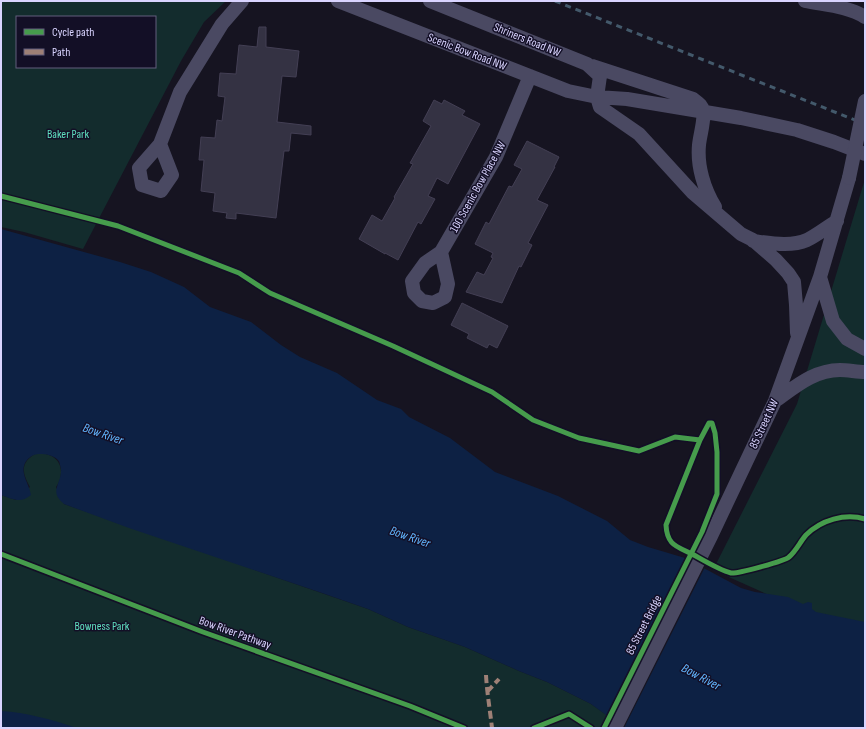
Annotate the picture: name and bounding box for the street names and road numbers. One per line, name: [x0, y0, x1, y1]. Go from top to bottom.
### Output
street label: Shriners Road NW: [491, 20, 563, 60]
street label: Scenic Bow Road NW: [425, 30, 509, 74]
street label: 100 Scenic Bow Place NW: [447, 139, 509, 235]
street label: 85 Street NW: [746, 397, 782, 451]
street label: 85 Street Bridge: [623, 593, 665, 657]
street label: Bow River Pathway: [197, 613, 273, 653]

